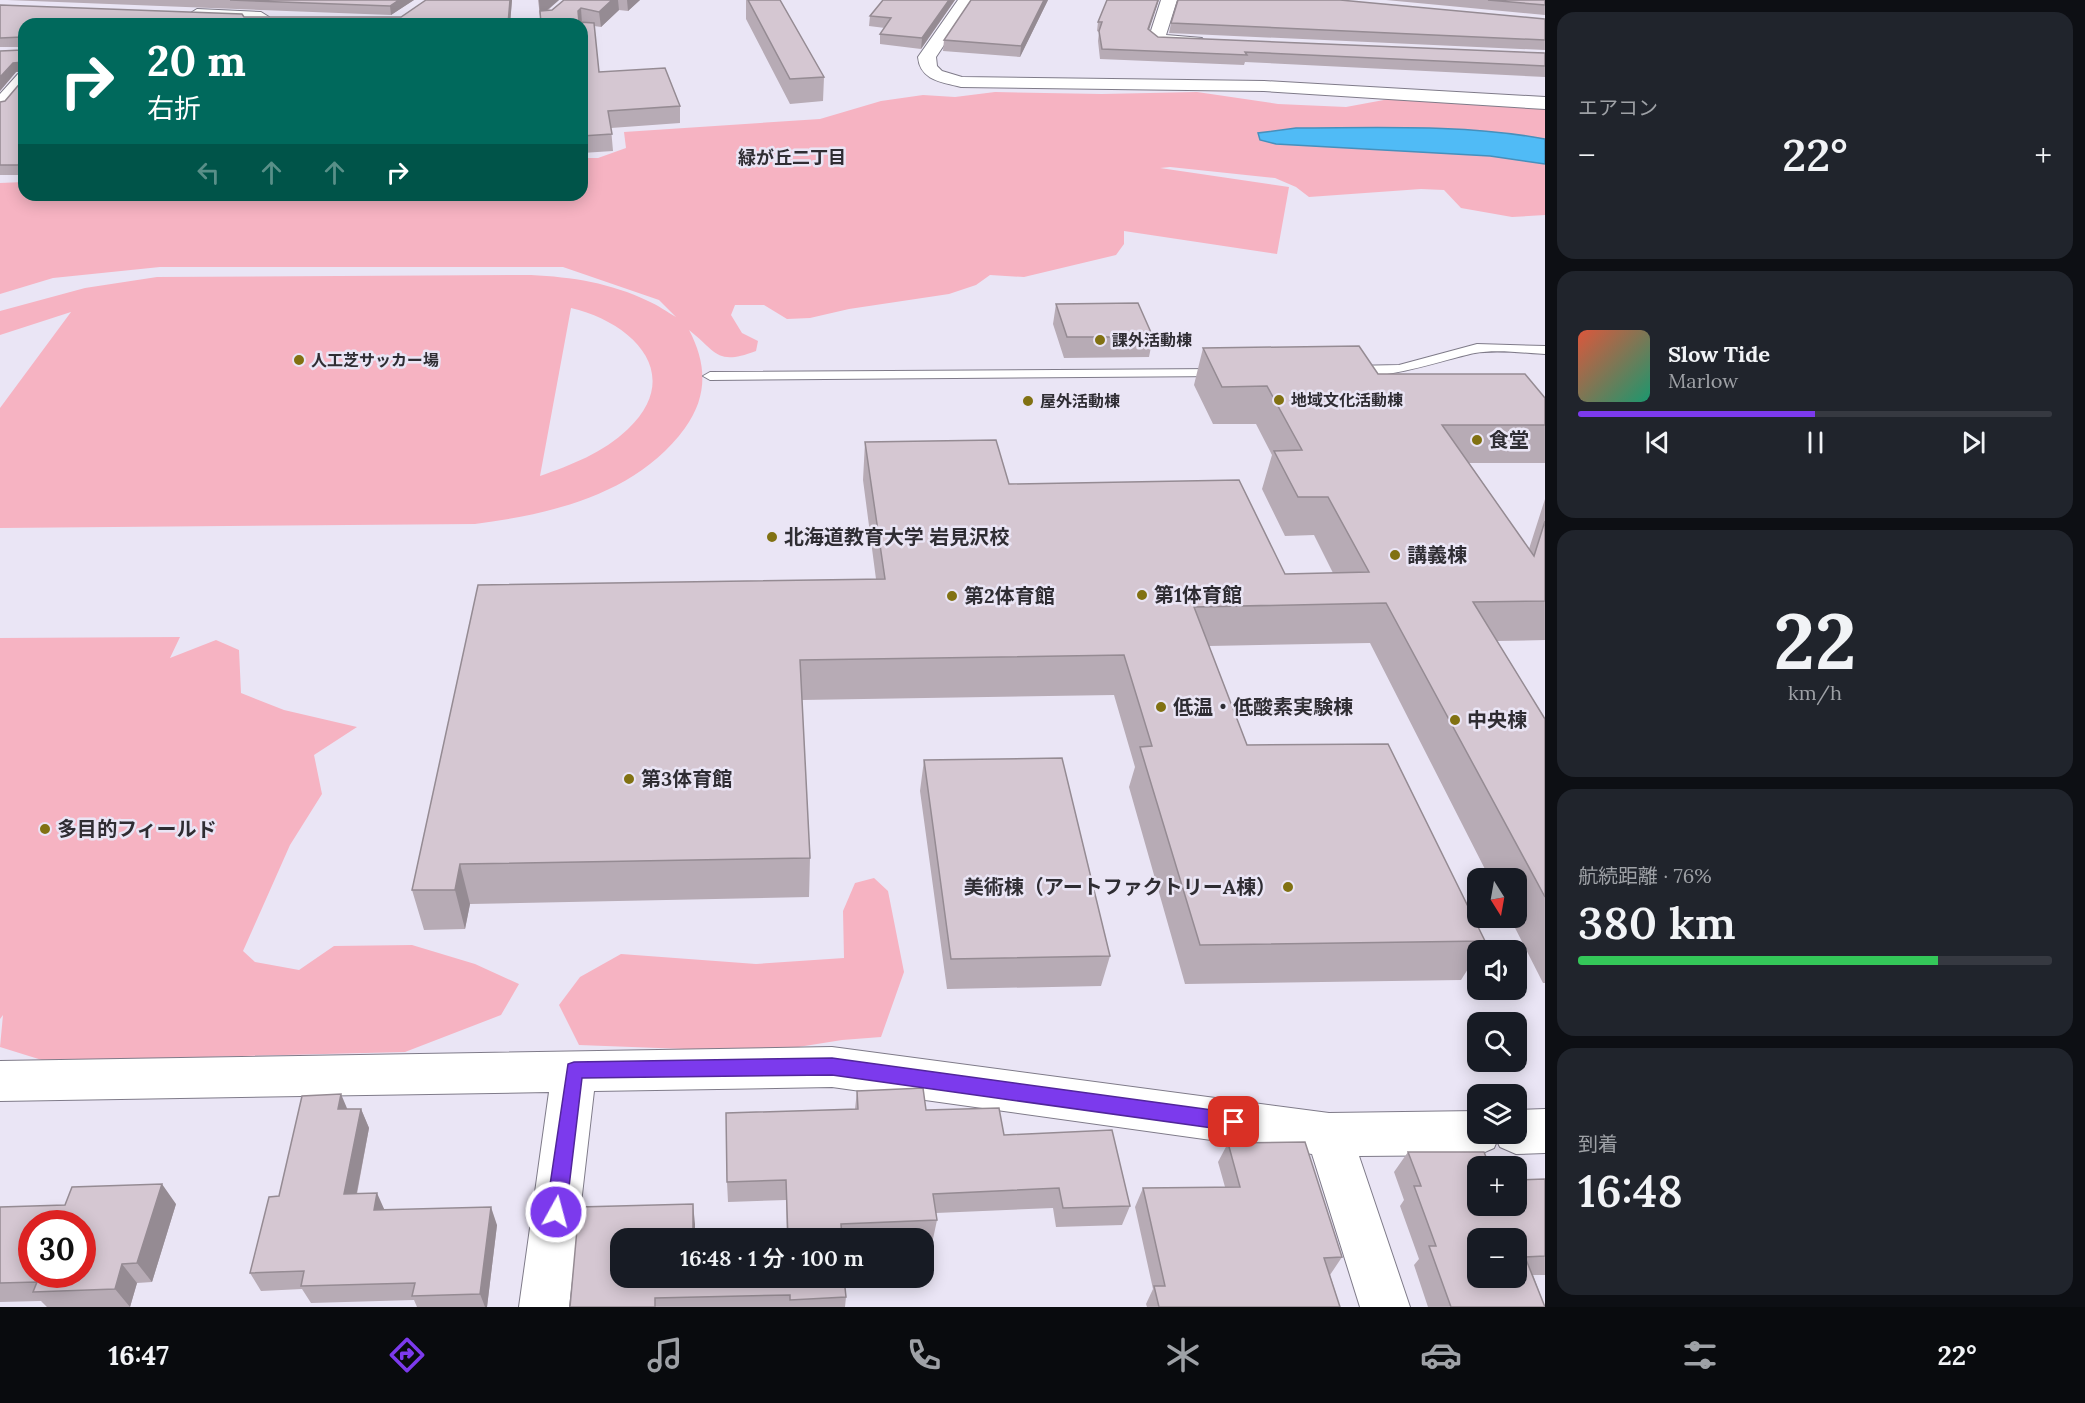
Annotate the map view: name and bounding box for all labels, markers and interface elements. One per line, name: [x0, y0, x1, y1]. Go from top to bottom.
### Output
text: 20 m: [147, 34, 246, 88]
icon: right: [48, 42, 126, 120]
text: 右折: [147, 91, 201, 125]
text: エアコン: [1578, 95, 1658, 120]
text: 22°: [1782, 126, 1848, 183]
text: −: [1578, 134, 1596, 176]
text: +: [2035, 134, 2052, 176]
district label: 緑が丘二丁目: [738, 146, 846, 169]
icon: left: [192, 156, 225, 189]
icon: ahead: [255, 156, 288, 189]
icon: ahead: [318, 156, 351, 189]
icon: right: [381, 156, 414, 189]
place label: 課外活動棟: [1112, 330, 1192, 350]
marker: 課外活動棟: [1093, 333, 1107, 347]
text: Slow Tide: [1668, 340, 1770, 368]
place label: 人工芝サッカー場: [311, 350, 439, 370]
marker: 人工芝サッカー場: [292, 353, 306, 367]
text: Marlow: [1668, 368, 1738, 393]
place label: 地域文化活動棟: [1291, 390, 1403, 410]
place label: 屋外活動棟: [1040, 391, 1120, 411]
marker: 地域文化活動棟: [1272, 393, 1286, 407]
marker: 屋外活動棟: [1021, 394, 1035, 408]
icon: previous: [1641, 426, 1674, 459]
icon: pause: [1799, 426, 1832, 459]
icon: next: [1957, 426, 1990, 459]
place label: 食堂: [1489, 427, 1529, 452]
marker: 食堂: [1470, 433, 1484, 447]
place label: 北海道教育大学 岩見沢校: [784, 524, 1009, 549]
marker: 北海道教育大学 岩見沢校: [765, 530, 779, 544]
place label: 講義棟: [1407, 542, 1467, 567]
marker: 講義棟: [1388, 548, 1402, 562]
place label: 第1体育館: [1154, 582, 1242, 607]
place label: 第2体育館: [964, 583, 1055, 608]
marker: 第1体育館: [1135, 588, 1149, 602]
marker: 第2体育館: [945, 589, 959, 603]
text: 22: [1773, 591, 1857, 690]
text: km/h: [1788, 680, 1842, 705]
place label: 低温・低酸素実験棟: [1173, 694, 1353, 719]
marker: 低温・低酸素実験棟: [1154, 700, 1168, 714]
place label: 中央棟: [1467, 707, 1527, 732]
marker: 中央棟: [1448, 713, 1462, 727]
place label: 第3体育館: [641, 766, 732, 791]
marker: 第3体育館: [622, 772, 636, 786]
place label: 多目的フィールド: [57, 816, 217, 841]
marker: 多目的フィールド: [38, 822, 52, 836]
text: 航続距離 · 76%: [1578, 863, 1712, 888]
north arrow: [1467, 868, 1527, 928]
map controls: [1467, 868, 1527, 1288]
place label: 美術棟（アートファクトリーA棟）: [964, 874, 1276, 899]
marker: 美術棟（アートファクトリーA棟）: [1281, 880, 1295, 894]
text: 380 km: [1578, 894, 1736, 951]
button: sound: [1467, 940, 1527, 1000]
button: search: [1467, 1012, 1527, 1072]
button: layers: [1467, 1084, 1527, 1144]
pin: [1208, 1096, 1259, 1147]
icon: arrive: [1217, 1105, 1250, 1138]
text: 到着: [1578, 1131, 1618, 1156]
button: +: [1467, 1156, 1527, 1216]
text: 16:48: [1578, 1162, 1683, 1219]
position arrow: [524, 1180, 588, 1244]
speed limit sign: 30: [18, 1210, 96, 1288]
button: −: [1467, 1228, 1527, 1288]
text: 16:48 · 1 分 · 100 m: [680, 1244, 864, 1272]
icon: directions: [386, 1334, 428, 1376]
icon: music: [644, 1334, 686, 1376]
icon: phone: [903, 1334, 945, 1376]
icon: climate: [1162, 1334, 1204, 1376]
icon: car: [1420, 1334, 1462, 1376]
icon: filters: [1679, 1334, 1721, 1376]
text: 16:47: [108, 1338, 169, 1372]
text: 22°: [1937, 1338, 1977, 1372]

